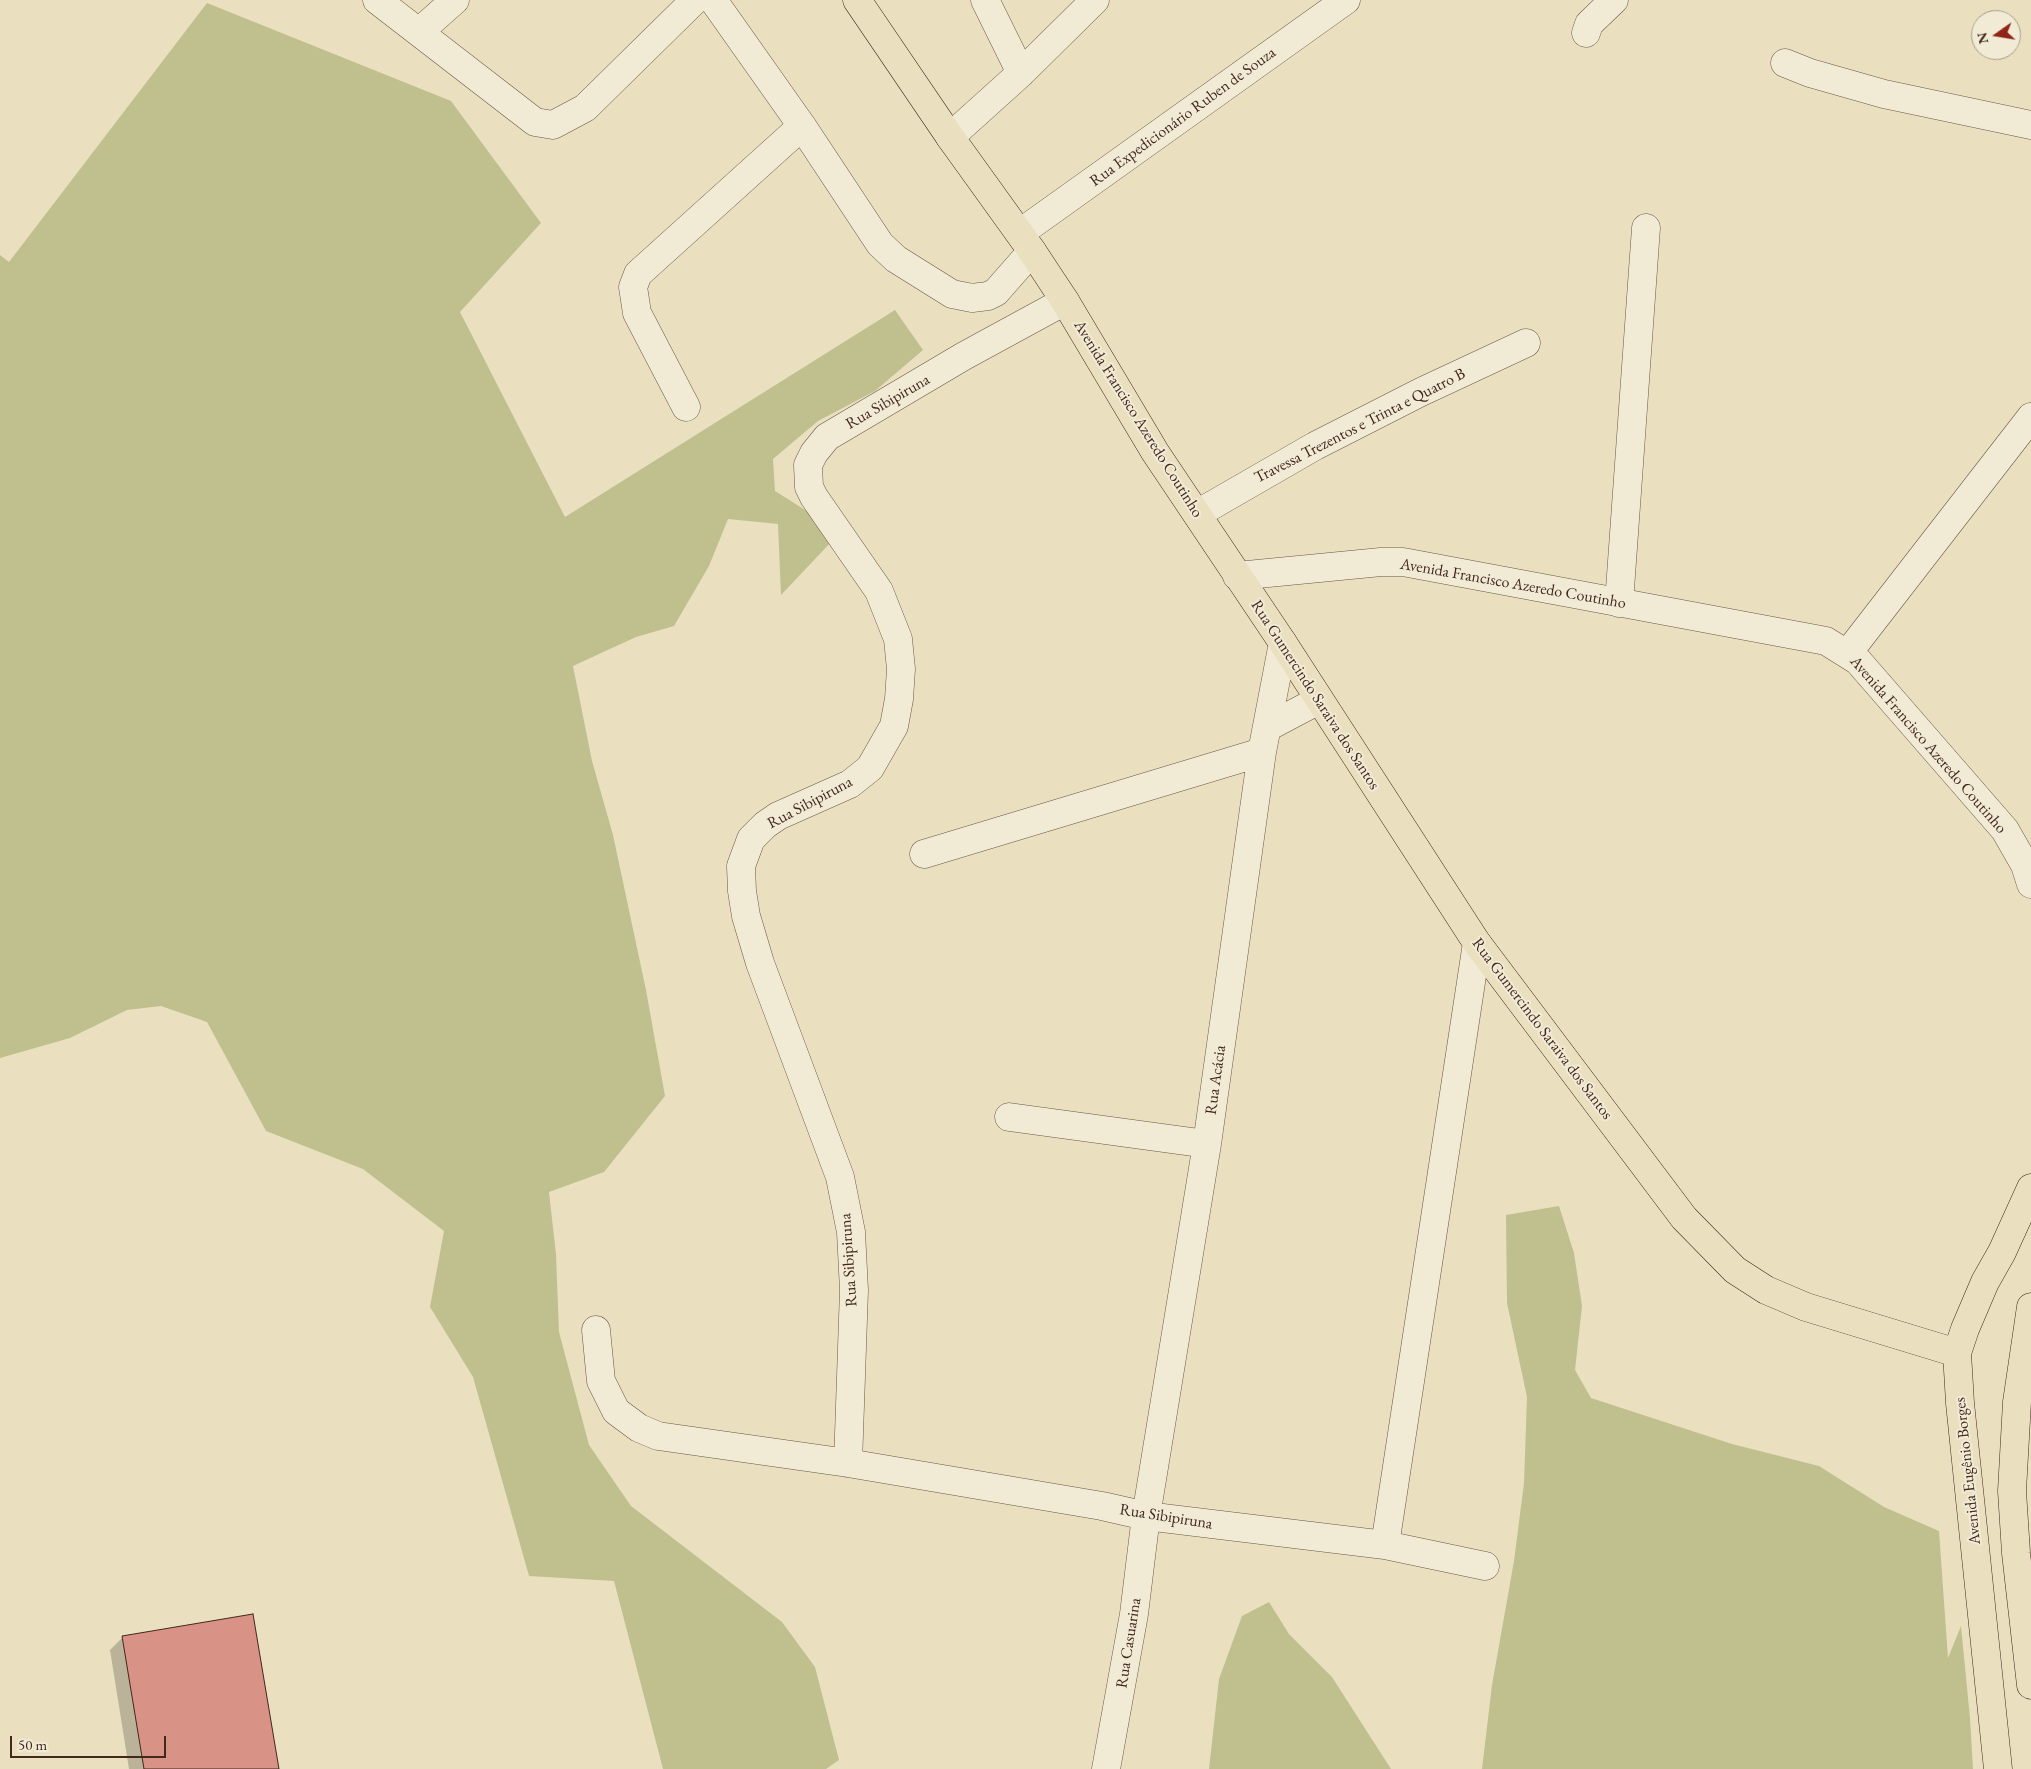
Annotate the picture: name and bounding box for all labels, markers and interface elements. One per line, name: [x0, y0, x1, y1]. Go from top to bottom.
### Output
north arrow: [1971, 10, 2021, 60]
text: N: [1972, 31, 1992, 46]
street label: Rua Expedicionário Ruben de Souza: [1086, 43, 1280, 191]
street label: Avenida Francisco Azeredo Coutinho: [1069, 317, 1207, 521]
street label: Travessa Trezentos e Trinta e Quatro B: [1251, 364, 1469, 488]
street label: Rua Sibipiruna: [843, 370, 933, 434]
street label: Avenida Francisco Azeredo Coutinho: [1399, 555, 1627, 613]
street label: Rua Gumercindo Saraiva dos Santos: [1246, 597, 1384, 793]
street label: Avenida Francisco Azeredo Coutinho: [1846, 652, 2010, 838]
street label: Rua Sibipiruna: [764, 773, 856, 833]
street label: Rua Gumercindo Saraiva dos Santos: [1467, 934, 1617, 1124]
street label: Rua Acácia: [1202, 1044, 1230, 1116]
street label: Rua Sibipiruna: [836, 1213, 862, 1307]
street label: Avenida Eugênio Borges: [1951, 1396, 1985, 1546]
street label: Rua Sibipiruna: [1118, 1500, 1214, 1534]
street label: Rua Casuarina: [1112, 1596, 1146, 1690]
scale bar: [12, 1726, 169, 1758]
text: 50 m: [18, 1735, 47, 1754]

